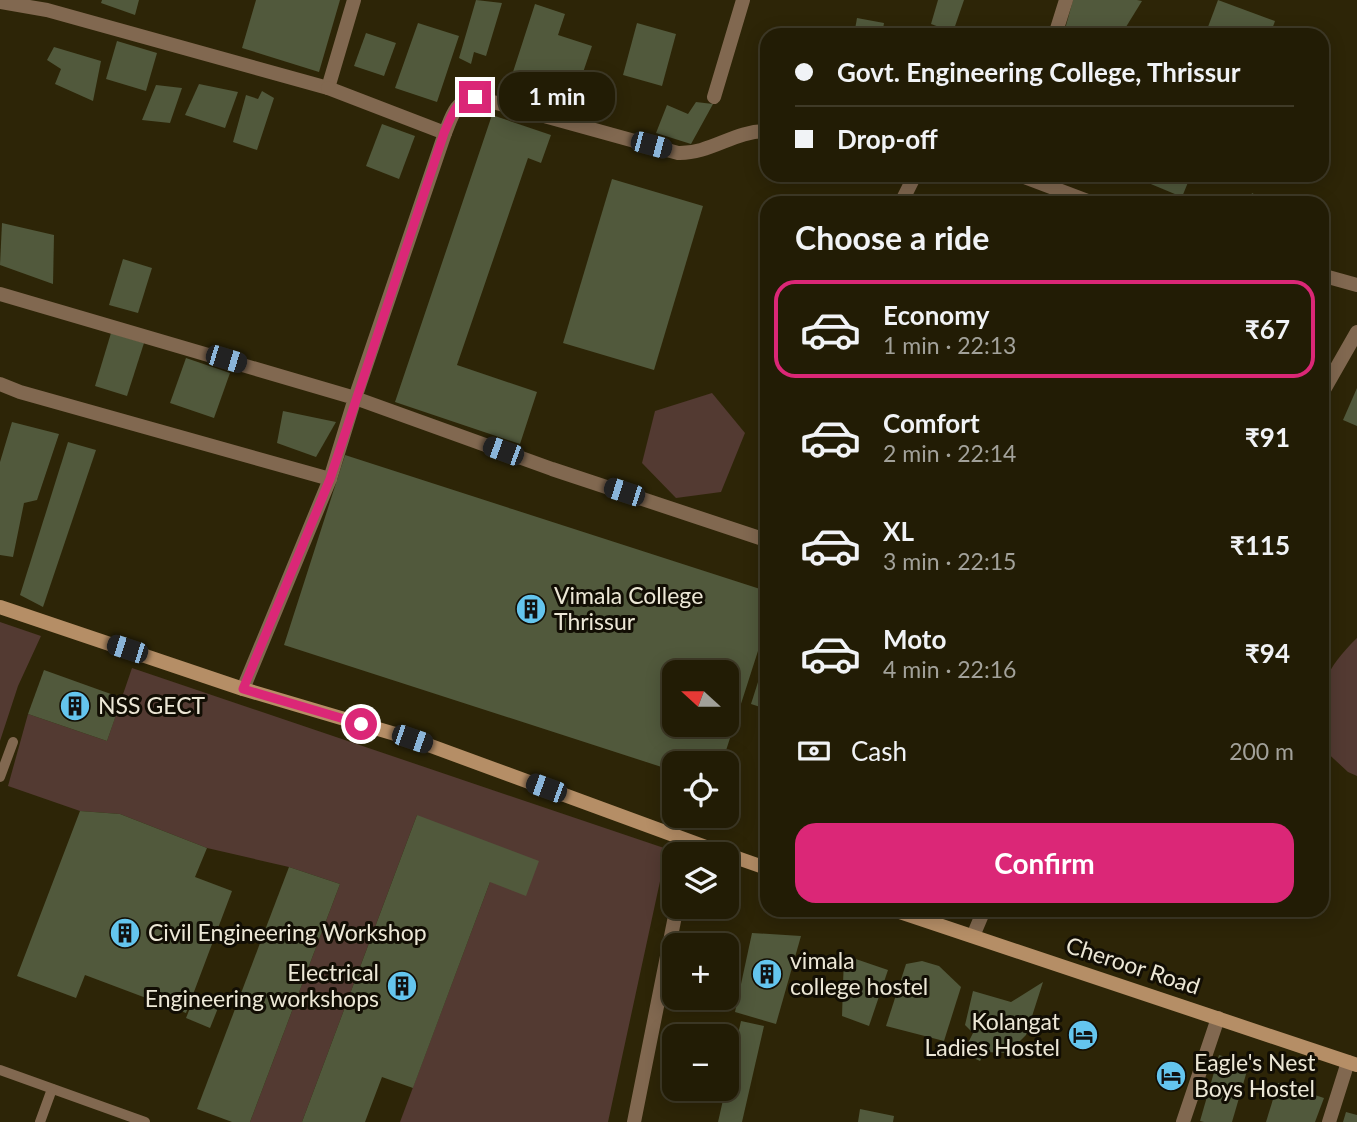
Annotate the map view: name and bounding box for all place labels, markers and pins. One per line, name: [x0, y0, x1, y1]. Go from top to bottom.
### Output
place label: Vimala College Thrissur: [554, 581, 703, 635]
building icon: Vimala College Thrissur: [514, 592, 548, 626]
building icon: NSS GECT: [58, 689, 92, 723]
place label: NSS GECT: [98, 691, 205, 719]
building icon: Civil Engineering Workshop: [108, 916, 142, 950]
place label: Civil Engineering Workshop: [148, 918, 427, 946]
place label: vimala college hostel: [790, 946, 928, 1000]
building icon: vimala college hostel: [750, 957, 784, 991]
place label: Electrical Engineering workshops: [145, 958, 379, 1012]
building icon: Electrical Engineering workshops: [385, 969, 419, 1003]
place label: Kolangat Ladies Hostel: [924, 1007, 1061, 1061]
hotel icon: Kolangat Ladies Hostel: [1066, 1018, 1100, 1052]
place label: Eagle's Nest Boys Hostel: [1194, 1048, 1316, 1102]
hotel icon: Eagle's Nest Boys Hostel: [1154, 1059, 1188, 1093]

